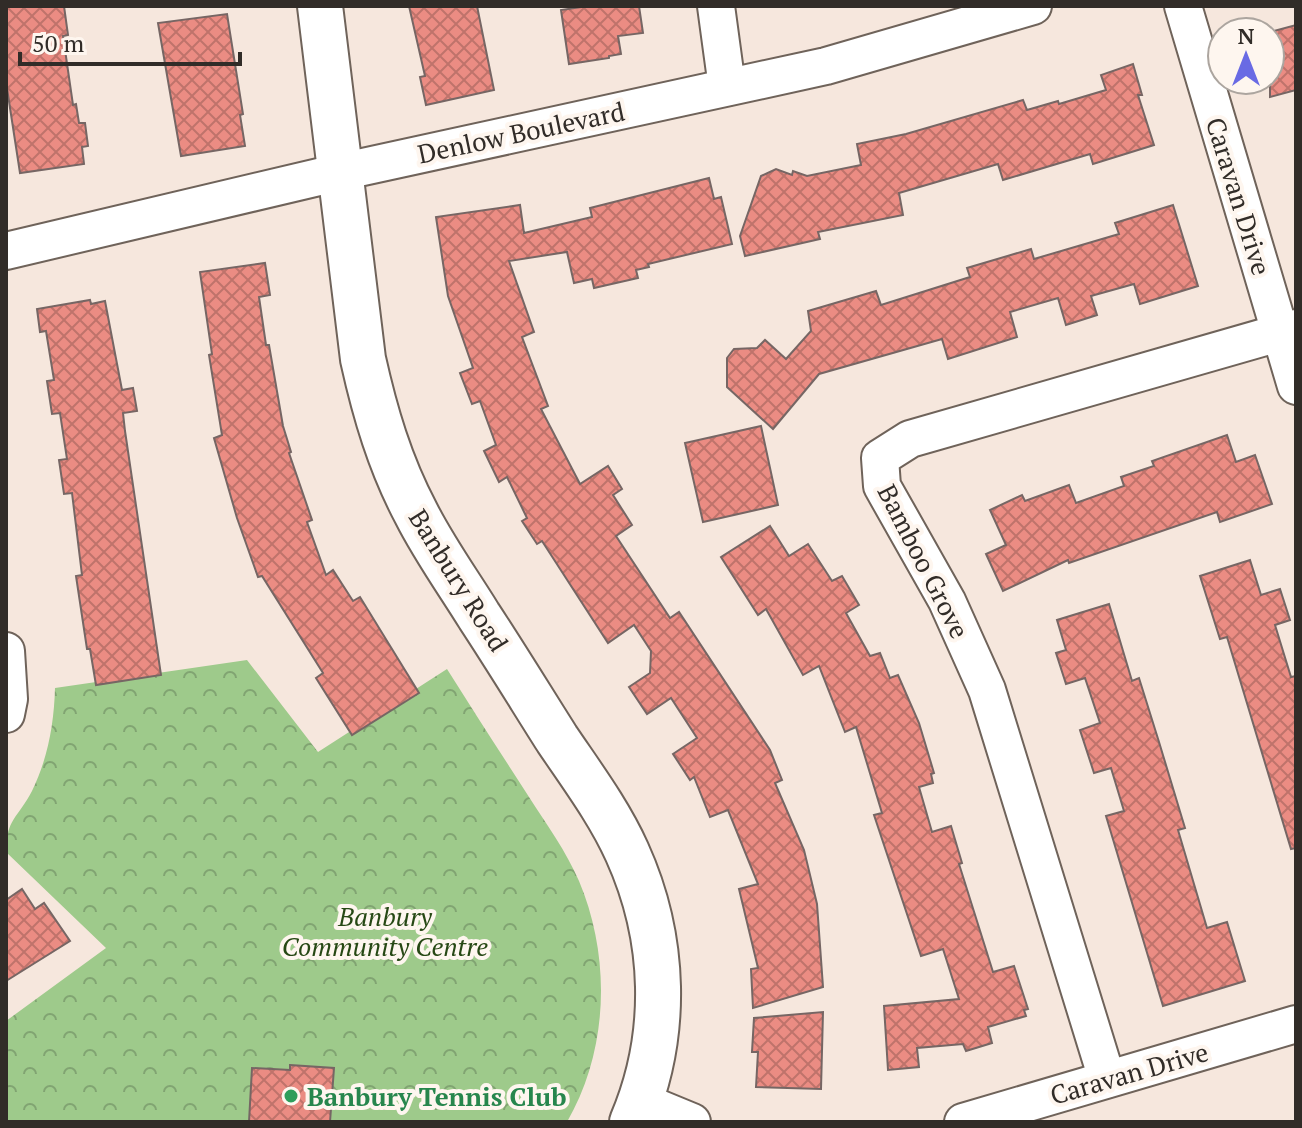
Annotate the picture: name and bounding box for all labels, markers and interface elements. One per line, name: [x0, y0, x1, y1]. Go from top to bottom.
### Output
scale bar: [20, 16, 240, 66]
north arrow: [1206, 16, 1286, 96]
text: N: [1238, 21, 1255, 50]
text: 50 m: [32, 27, 84, 59]
street label: Denlow Boulevard: [415, 93, 627, 171]
street label: Caravan Drive: [1199, 113, 1279, 279]
street label: Bamboo Grove: [871, 478, 977, 644]
street label: Banbury Road: [402, 502, 516, 658]
park label: Banbury Community Centre: [282, 899, 488, 963]
street label: Caravan Drive: [1046, 1034, 1212, 1112]
place label: Banbury Tennis Club: [307, 1079, 567, 1113]
marker: Banbury Tennis Club: [282, 1087, 300, 1105]

